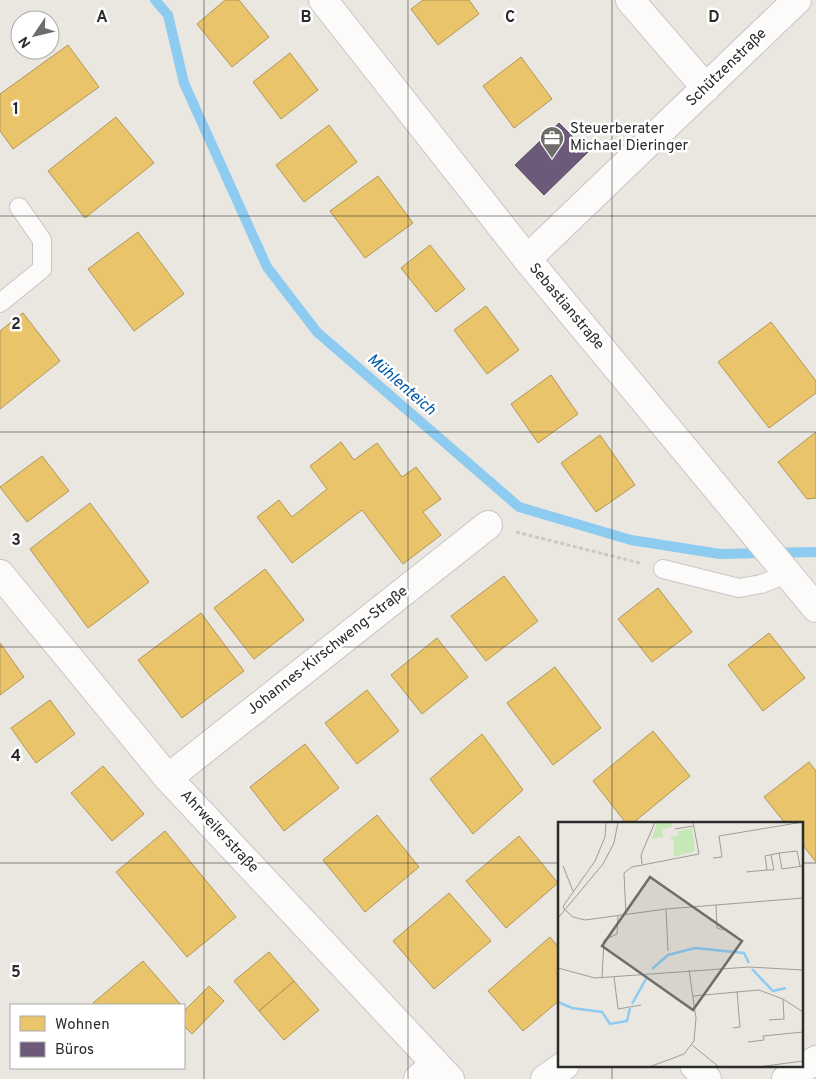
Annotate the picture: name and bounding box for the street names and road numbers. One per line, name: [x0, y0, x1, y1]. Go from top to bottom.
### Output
street label: Schützenstraße: [683, 25, 771, 111]
street label: Sebastianstraße: [524, 260, 608, 354]
street label: Johannes-Kirschweng-Straße: [244, 582, 412, 720]
street label: Ahrweilerstraße: [176, 786, 262, 878]

